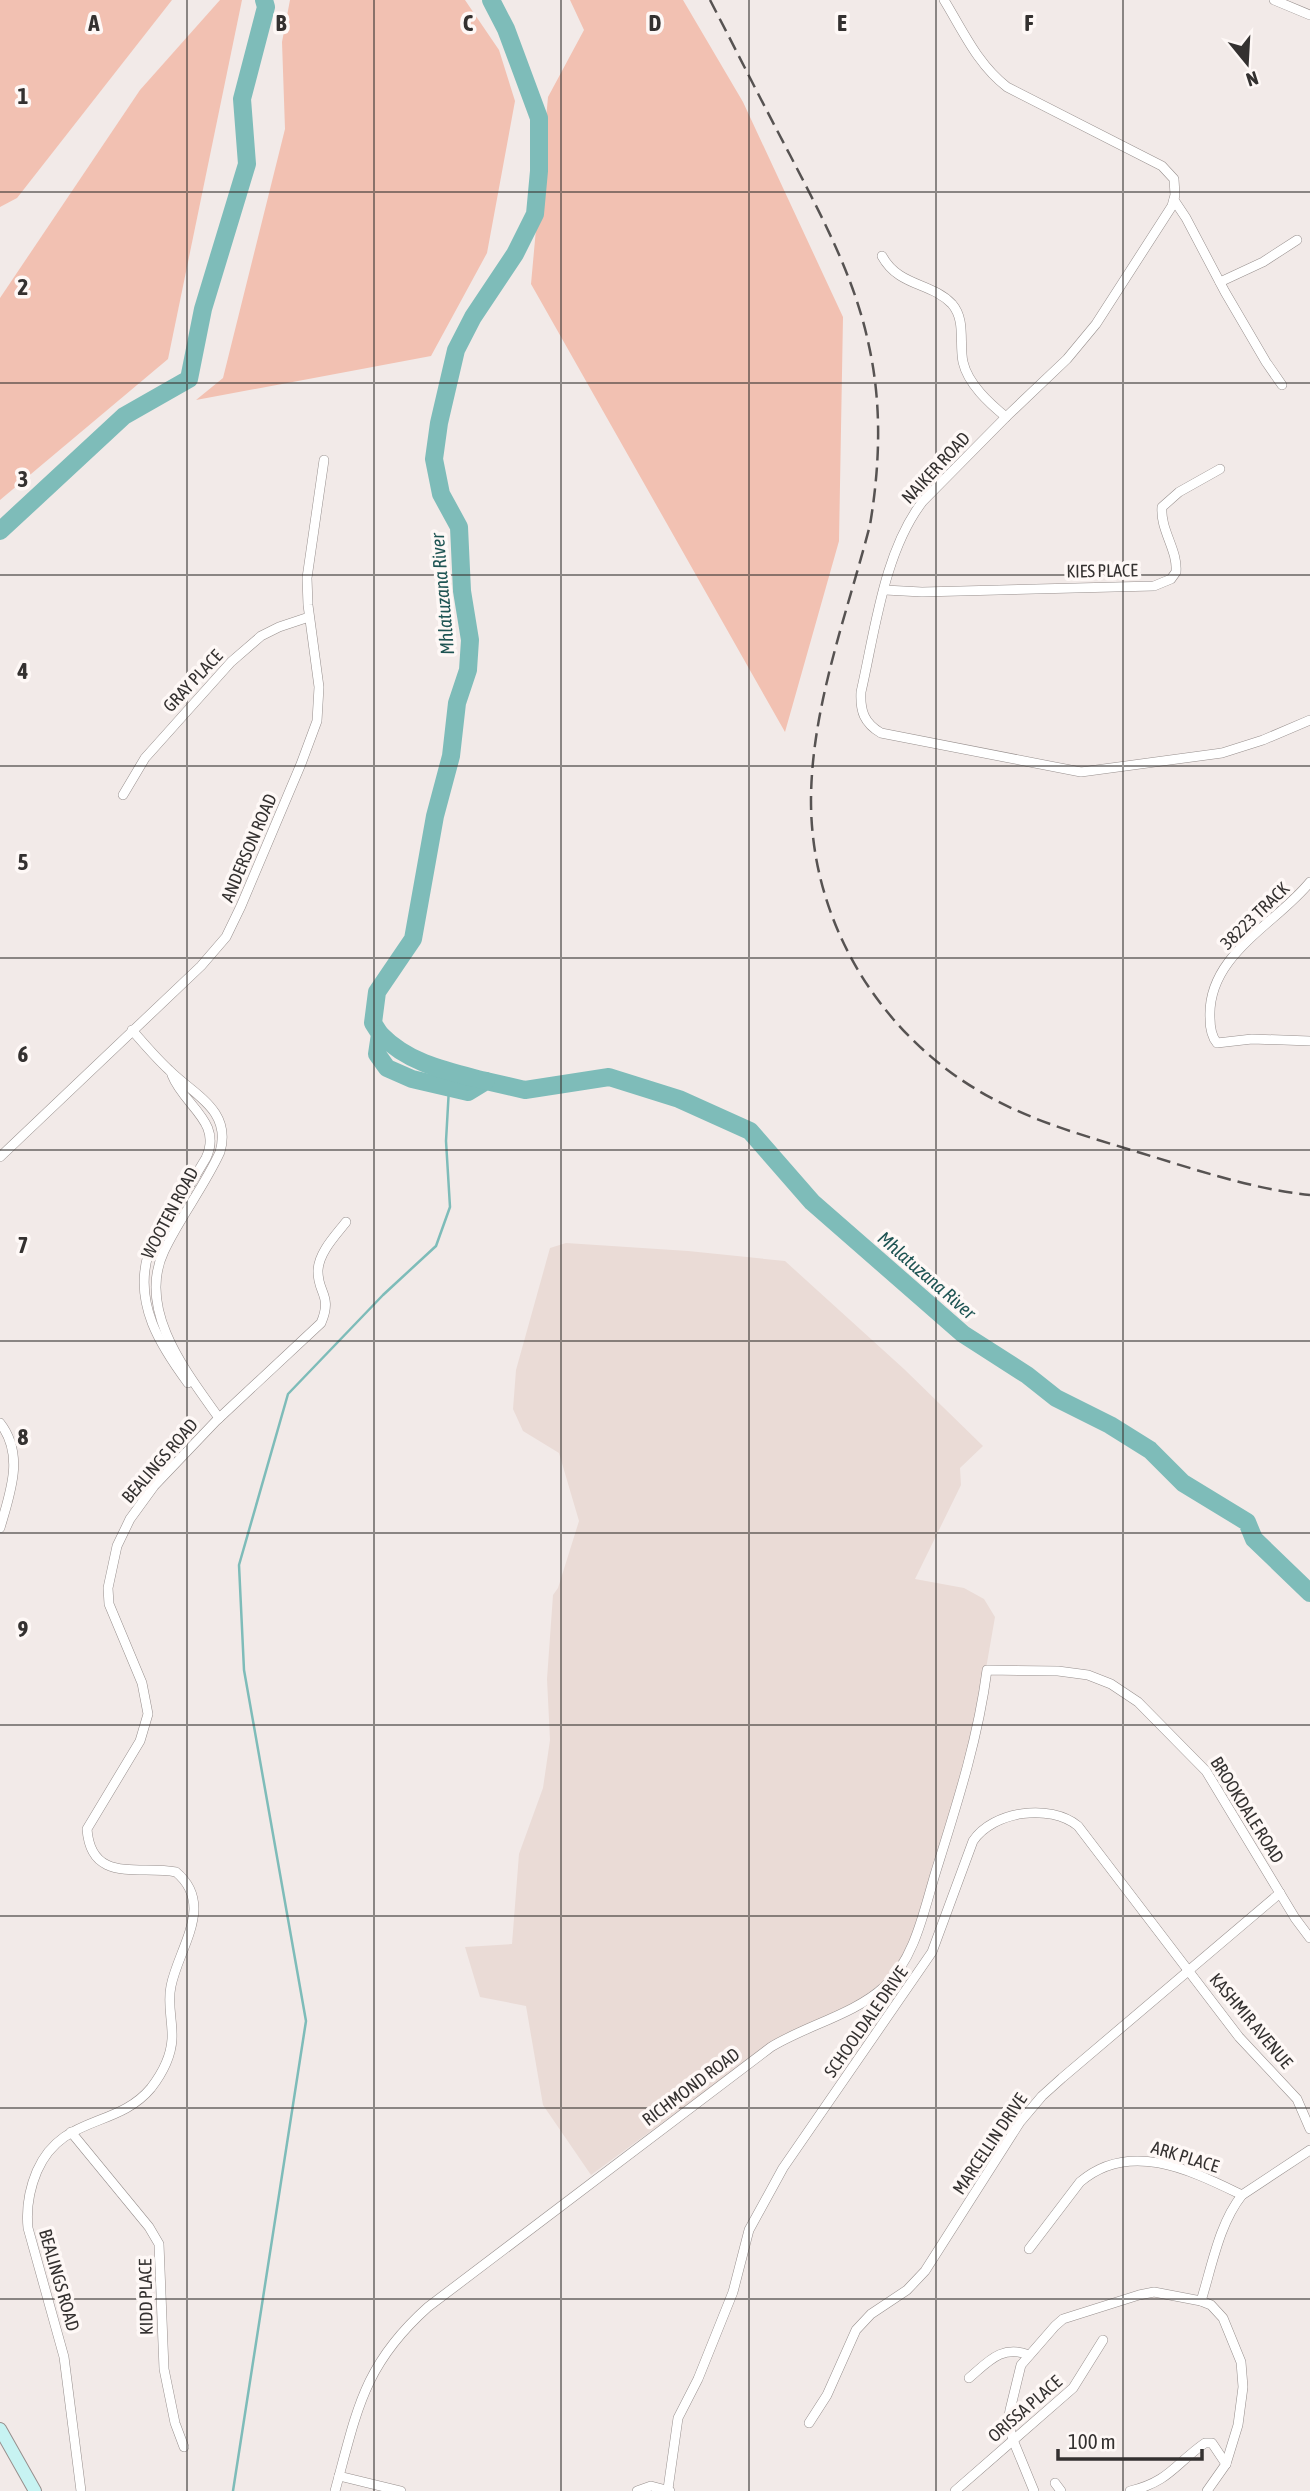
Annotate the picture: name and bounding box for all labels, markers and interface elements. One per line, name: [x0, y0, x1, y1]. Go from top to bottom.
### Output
text: A: [87, 10, 100, 36]
text: B: [276, 10, 287, 36]
text: C: [463, 10, 474, 36]
text: D: [649, 10, 662, 36]
text: E: [837, 10, 847, 36]
text: F: [1024, 10, 1034, 36]
north arrow: [1212, 28, 1282, 98]
text: N: [1244, 67, 1261, 91]
text: 1: [18, 83, 29, 109]
text: 2: [18, 274, 28, 300]
street label: NAIKER ROAD: [897, 428, 974, 508]
text: 3: [18, 466, 28, 492]
water label: Mhlatuzana River: [426, 531, 458, 656]
street label: KIES PLACE: [1066, 559, 1138, 582]
street label: GRAY PLACE: [159, 645, 227, 716]
text: 4: [17, 658, 29, 684]
street label: ANDERSON ROAD: [216, 791, 281, 905]
text: 5: [18, 849, 29, 875]
street label: 38223 TRACK: [1216, 878, 1294, 954]
text: 6: [18, 1041, 29, 1067]
street label: WOOTEN ROAD: [137, 1164, 202, 1262]
water label: Mhlatuzana River: [874, 1227, 981, 1324]
text: 7: [18, 1232, 28, 1258]
street label: BEALINGS ROAD: [117, 1414, 202, 1507]
text: 8: [18, 1424, 29, 1450]
text: 9: [18, 1616, 29, 1642]
street label: BROOKDALE ROAD: [1206, 1753, 1289, 1867]
street label: SCHOOLDALE DRIVE: [820, 1962, 912, 2081]
street label: KASHMIR AVENUE: [1206, 1969, 1297, 2073]
street label: RICHMOND ROAD: [638, 2043, 743, 2130]
street label: MARCELLIN DRIVE: [948, 2089, 1031, 2198]
street label: ARK PLACE: [1149, 2136, 1222, 2177]
street label: BEALINGS ROAD: [35, 2227, 84, 2333]
street label: KIDD PLACE: [134, 2258, 157, 2335]
street label: ORISSA PLACE: [983, 2371, 1066, 2446]
scale bar: [1058, 2418, 1202, 2462]
text: 100 m: [1068, 2429, 1116, 2453]

